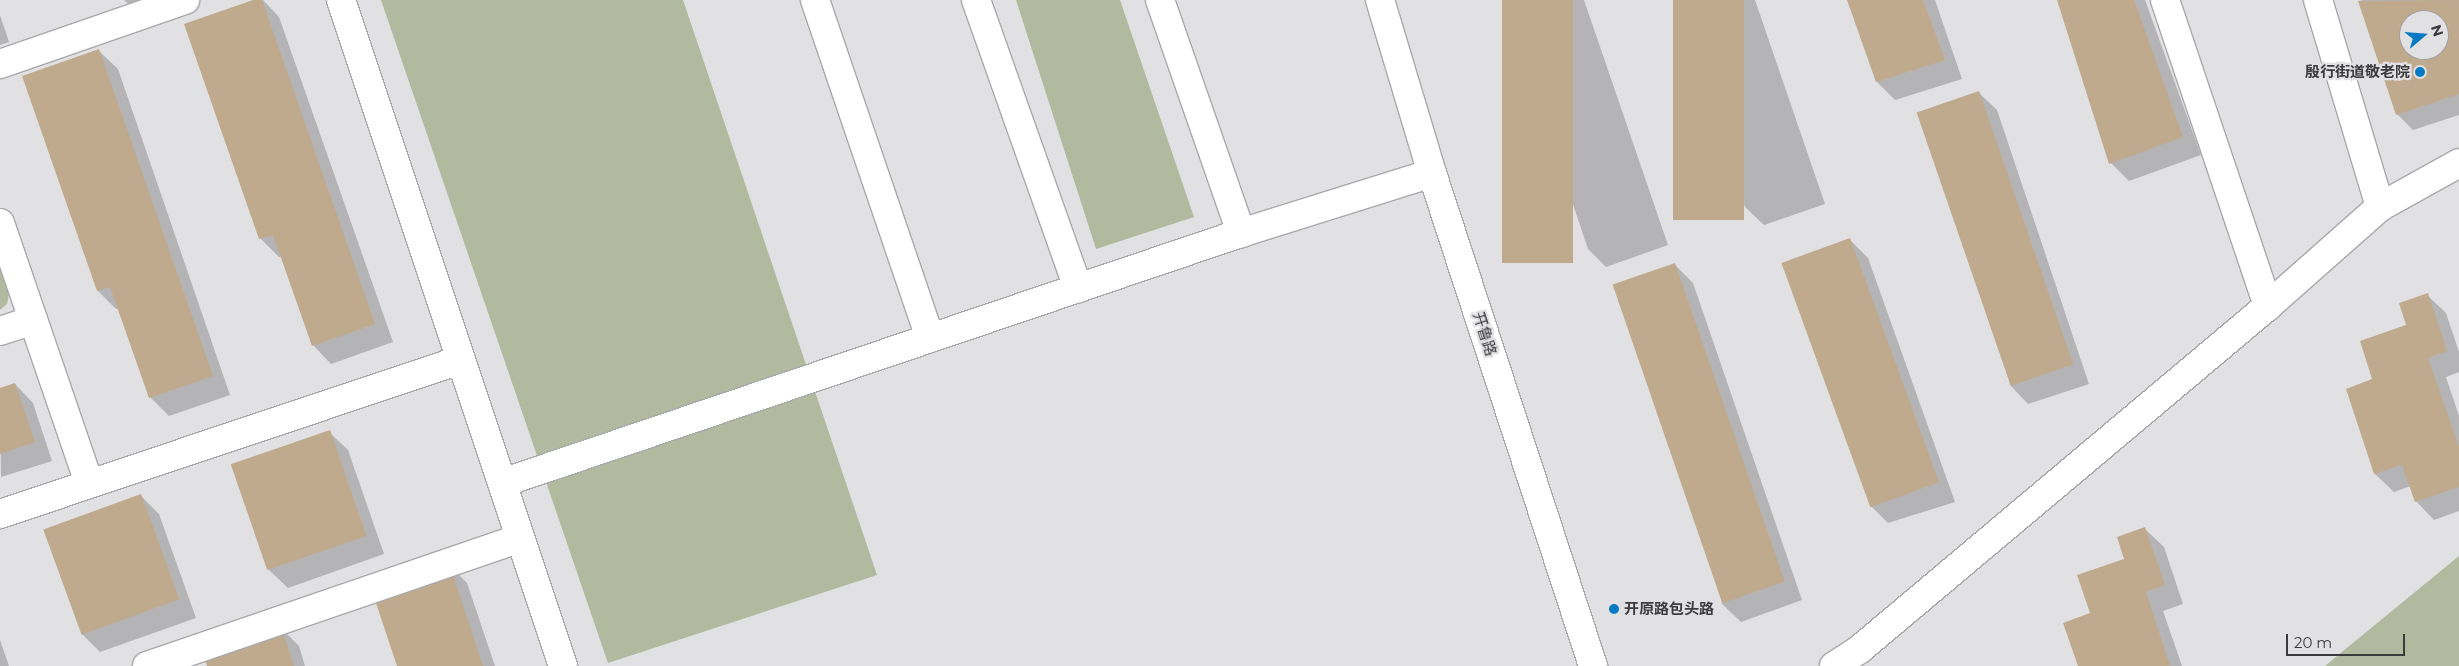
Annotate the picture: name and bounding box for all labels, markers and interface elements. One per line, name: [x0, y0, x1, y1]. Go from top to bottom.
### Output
north arrow: [2399, 10, 2449, 60]
text: N: [2427, 23, 2448, 39]
place label: 殷行街道敬老院: [2305, 63, 2410, 81]
marker: 殷行街道敬老院: [2414, 66, 2426, 78]
street label: 开鲁路: [1469, 310, 1501, 358]
place label: 开原路包头路: [1624, 600, 1714, 618]
marker: 开原路包头路: [1608, 603, 1620, 615]
scale bar: [2289, 624, 2408, 656]
text: 20 m: [2294, 633, 2332, 652]

